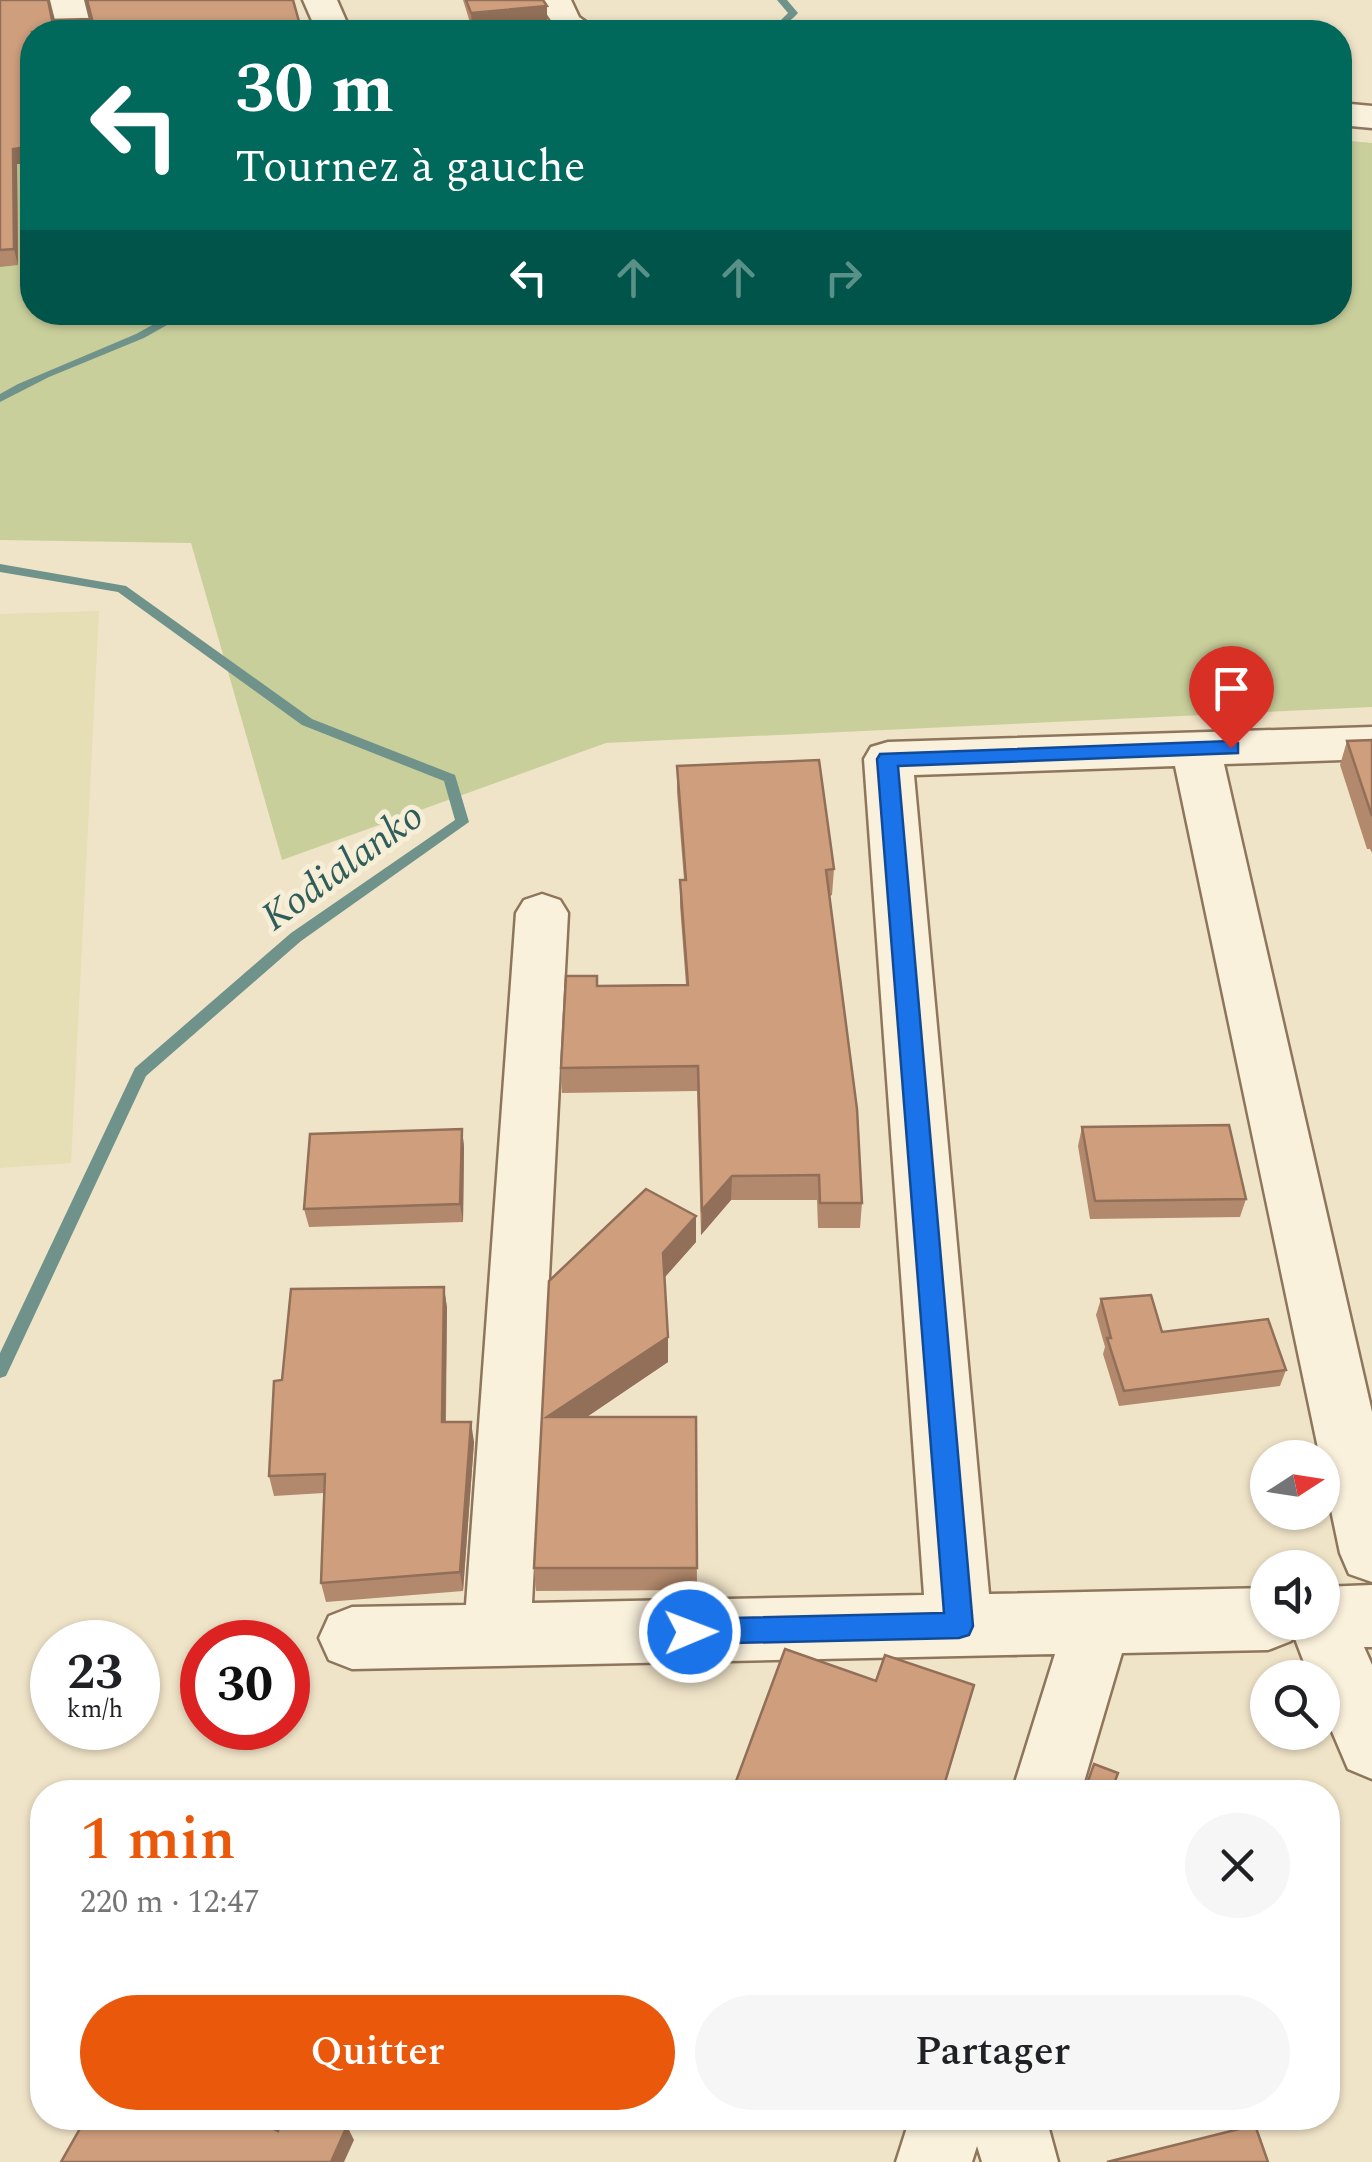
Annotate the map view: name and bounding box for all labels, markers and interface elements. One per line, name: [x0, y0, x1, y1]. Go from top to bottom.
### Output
text: 30 m: [235, 37, 394, 143]
icon: left: [70, 60, 200, 190]
text: Tournez à gauche: [235, 133, 586, 202]
icon: left: [501, 250, 556, 305]
icon: ahead: [606, 250, 661, 305]
icon: ahead: [711, 250, 766, 305]
icon: right: [816, 250, 871, 305]
pin: [1189, 646, 1274, 749]
icon: arrive: [1204, 661, 1259, 716]
water label: Kodialanko: [249, 787, 437, 947]
north arrow: [1250, 1440, 1340, 1530]
map controls: [1250, 1440, 1340, 1750]
button: sound: [1250, 1550, 1340, 1640]
position arrow: [638, 1580, 742, 1684]
speed limit sign: 30: [180, 1620, 310, 1750]
text: 23: [67, 1635, 123, 1711]
button: search: [1250, 1660, 1340, 1750]
text: km/h: [67, 1691, 123, 1729]
text: 1 min: [80, 1794, 236, 1886]
button: close: [1185, 1813, 1290, 1918]
text: 220 m · 12:47: [80, 1878, 260, 1927]
button: Quitter: [80, 1995, 675, 2110]
button: Partager: [695, 1995, 1290, 2110]

